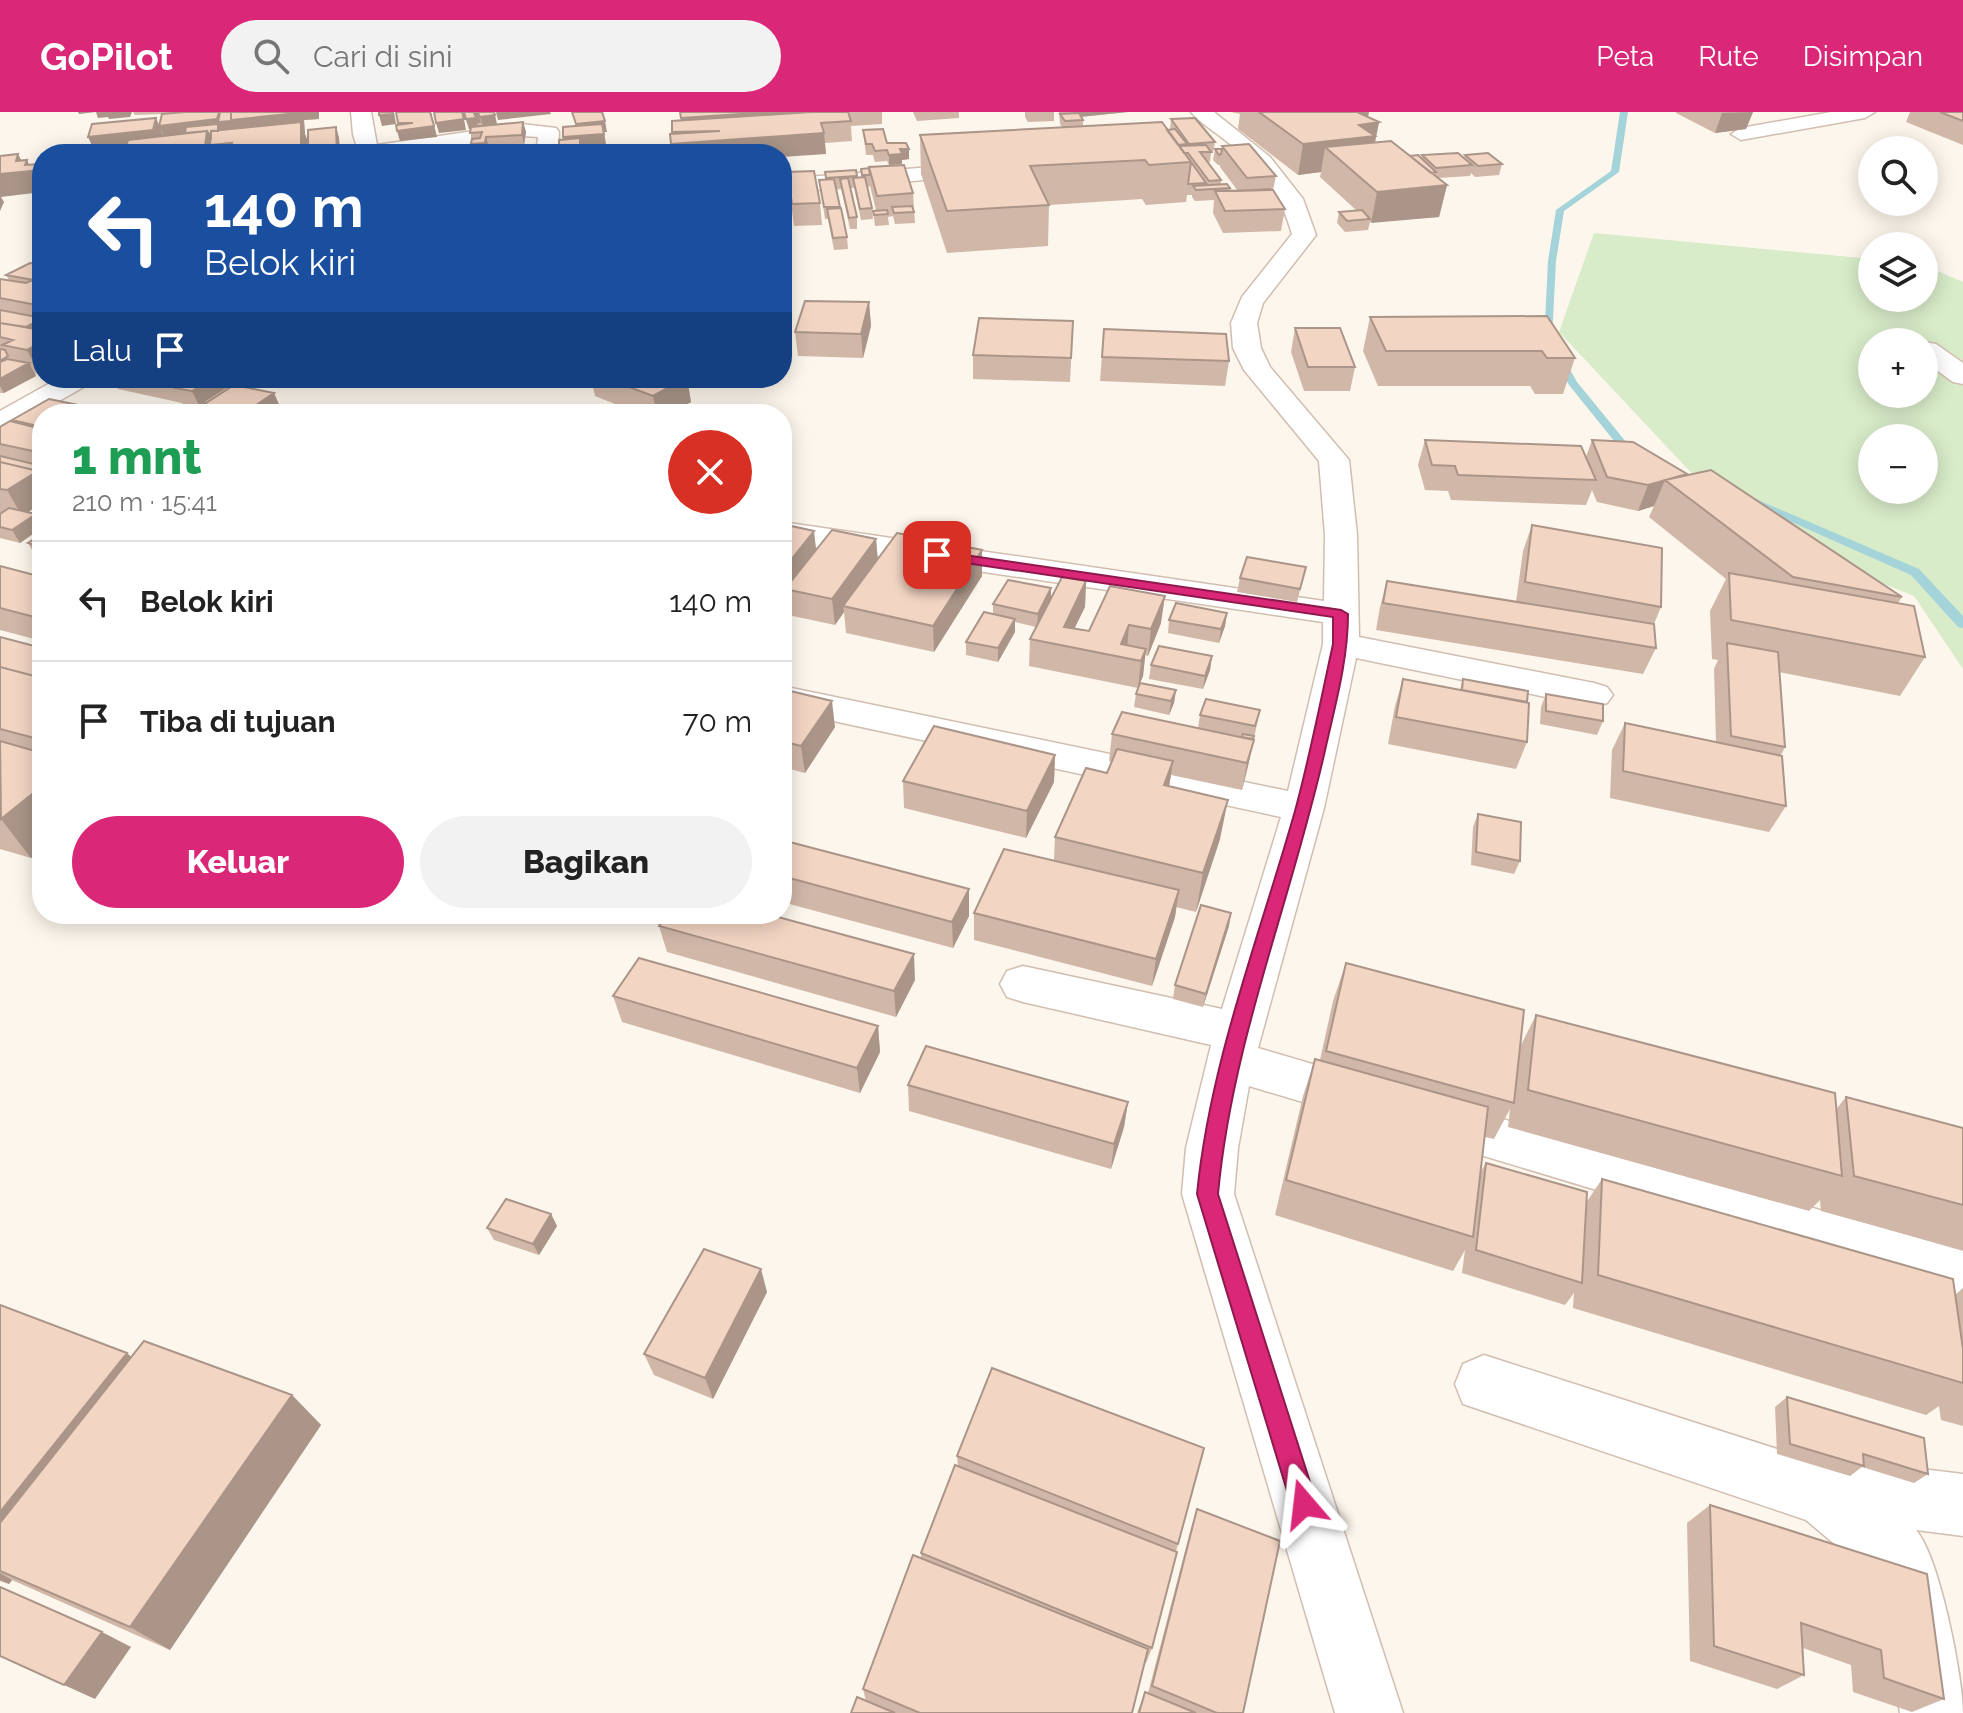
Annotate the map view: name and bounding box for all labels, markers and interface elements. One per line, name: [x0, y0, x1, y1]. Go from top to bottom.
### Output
search box: [221, 20, 781, 92]
text: GoPilot: [40, 34, 173, 79]
icon: search: [249, 34, 293, 78]
text: Cari di sini: [313, 39, 453, 74]
text: Peta: [1596, 40, 1654, 73]
text: Rute: [1698, 40, 1759, 73]
text: Disimpan: [1803, 40, 1923, 73]
map controls: [1858, 136, 1938, 504]
button: search: [1858, 136, 1938, 216]
text: 140 m: [204, 174, 364, 240]
icon: left: [72, 176, 176, 280]
button: layers: [1858, 232, 1938, 312]
text: Belok kiri: [204, 241, 356, 283]
icon: arrive: [148, 328, 192, 372]
button: +: [1858, 328, 1938, 408]
text: Lalu: [72, 333, 132, 368]
button: −: [1858, 424, 1938, 504]
text: 1 mnt: [72, 429, 202, 485]
button: close: [668, 430, 752, 514]
text: 210 m · 15:41: [72, 487, 217, 517]
pin: [903, 521, 971, 589]
icon: arrive: [915, 533, 959, 577]
icon: left: [72, 579, 116, 623]
text: Belok kiri: [140, 584, 274, 619]
text: 140 m: [669, 584, 752, 619]
icon: arrive: [72, 699, 116, 743]
text: Tiba di tujuan: [140, 704, 336, 739]
text: 70 m: [682, 704, 752, 739]
button: Keluar: [72, 816, 404, 908]
button: Bagikan: [420, 816, 752, 908]
position arrow: [1262, 1462, 1346, 1546]

